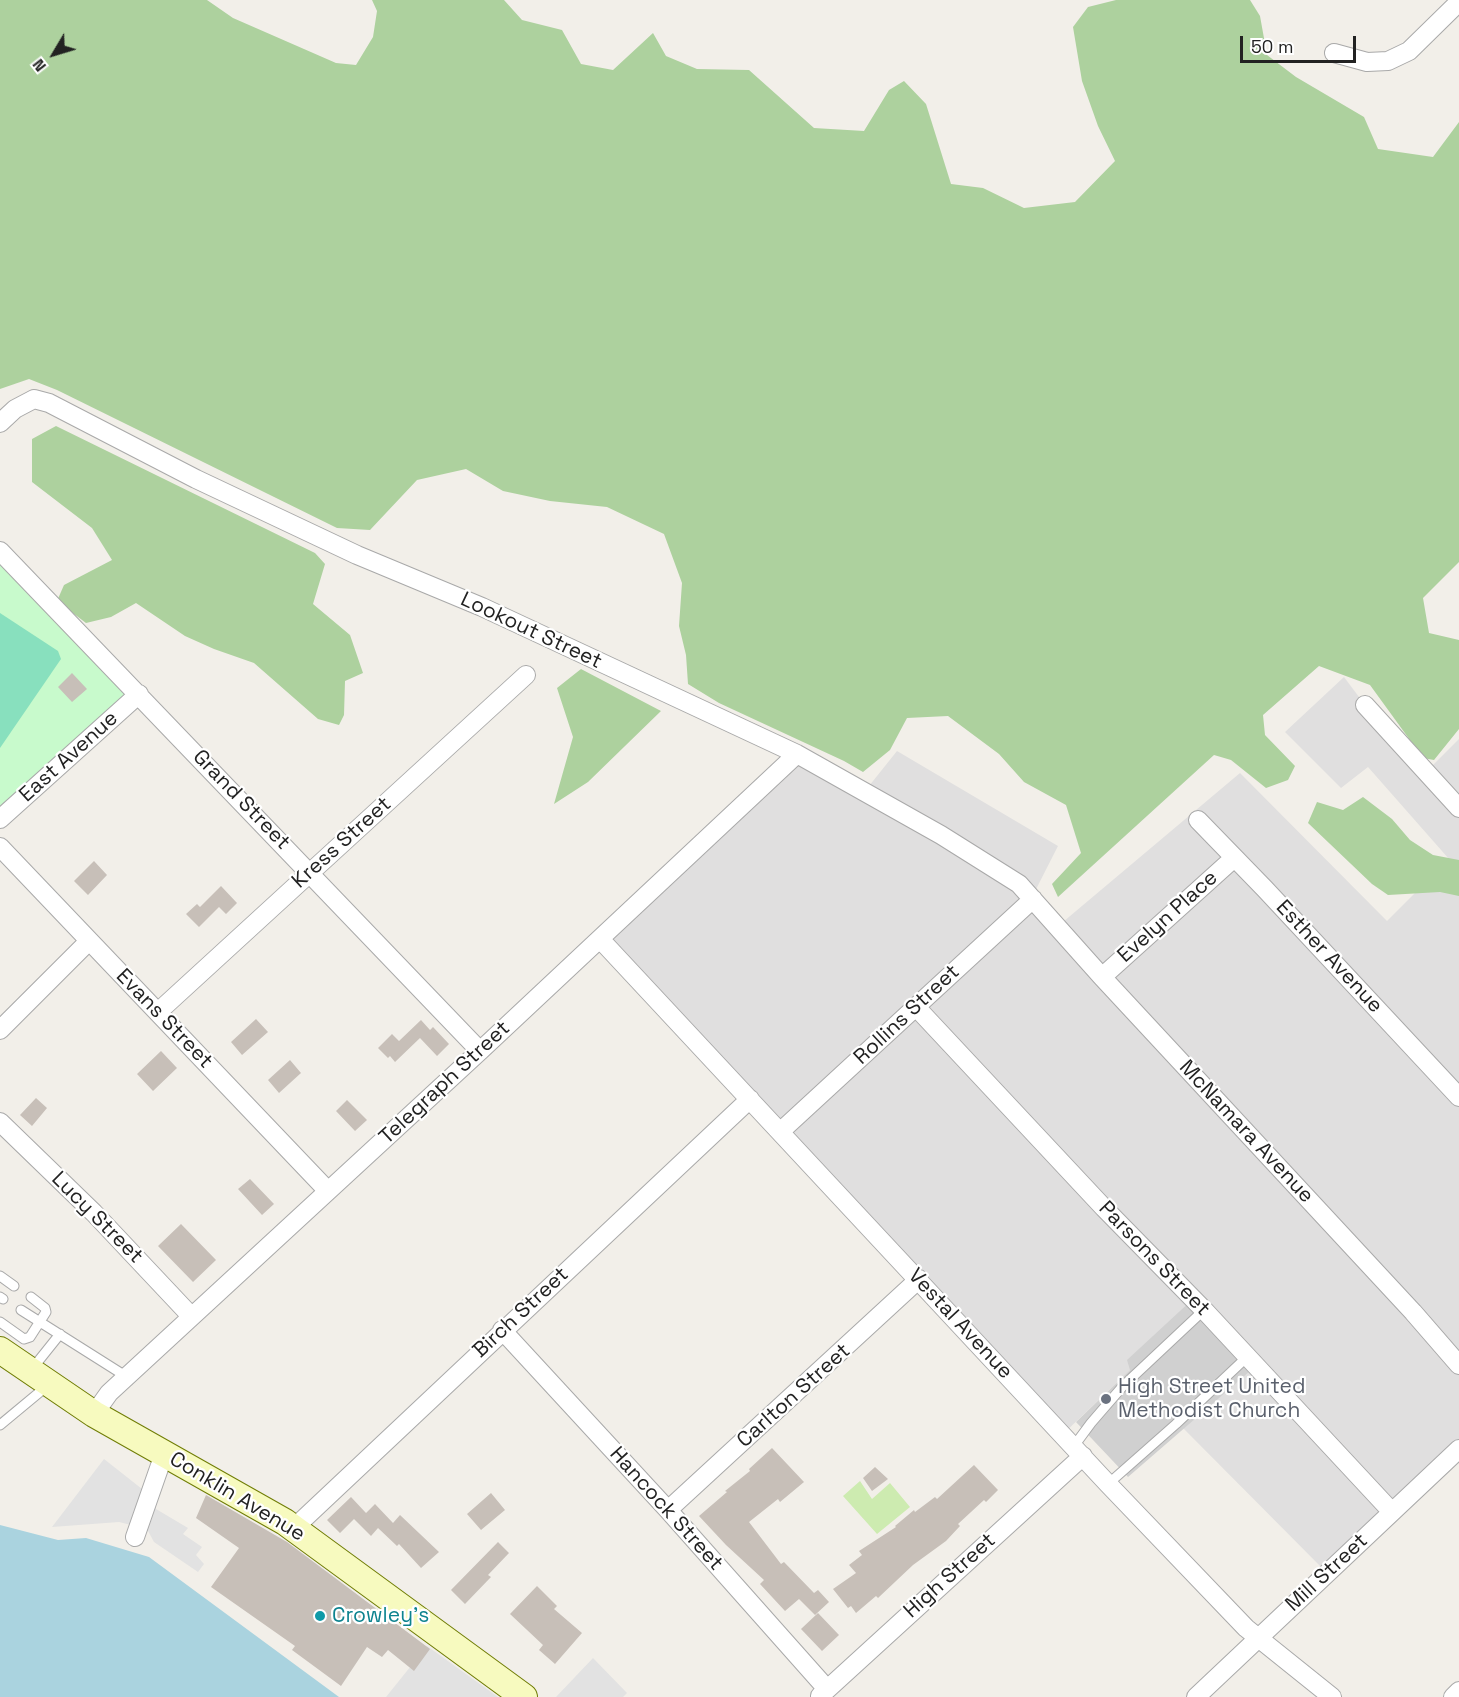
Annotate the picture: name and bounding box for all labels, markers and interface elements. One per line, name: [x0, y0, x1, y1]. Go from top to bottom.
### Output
north arrow: [24, 24, 84, 84]
scale bar: [1243, 24, 1358, 62]
text: 50 m: [1251, 35, 1293, 58]
text: N: [28, 55, 51, 76]
street label: Lookout Street: [456, 587, 606, 675]
street label: East Avenue: [15, 706, 123, 808]
street label: Grand Street: [187, 745, 295, 855]
street label: Kress Street: [287, 792, 397, 894]
street label: Evelyn Place: [1113, 865, 1223, 969]
street label: Esther Avenue: [1270, 895, 1388, 1019]
street label: Rollins Street: [849, 960, 965, 1070]
street label: Evans Street: [110, 964, 218, 1074]
street label: Telegraph Street: [374, 1016, 516, 1150]
street label: McNamara Avenue: [1173, 1055, 1319, 1209]
street label: Lucy Street: [46, 1167, 148, 1269]
street label: Parsons Street: [1093, 1196, 1215, 1322]
street label: Birch Street: [468, 1262, 574, 1364]
street label: Vestal Avenue: [902, 1264, 1018, 1384]
street label: Carlton Street: [732, 1339, 856, 1453]
place label: High Street United Methodist Church: [1118, 1374, 1305, 1424]
marker: High Street United Methodist Church: [1099, 1392, 1113, 1406]
street label: Hancock Street: [604, 1442, 728, 1576]
street label: Conklin Avenue: [165, 1447, 309, 1547]
street label: High Street: [899, 1528, 1001, 1624]
street label: Mill Street: [1281, 1529, 1373, 1617]
place label: Crowley's: [332, 1603, 429, 1629]
marker: Crowley's: [313, 1609, 327, 1623]

